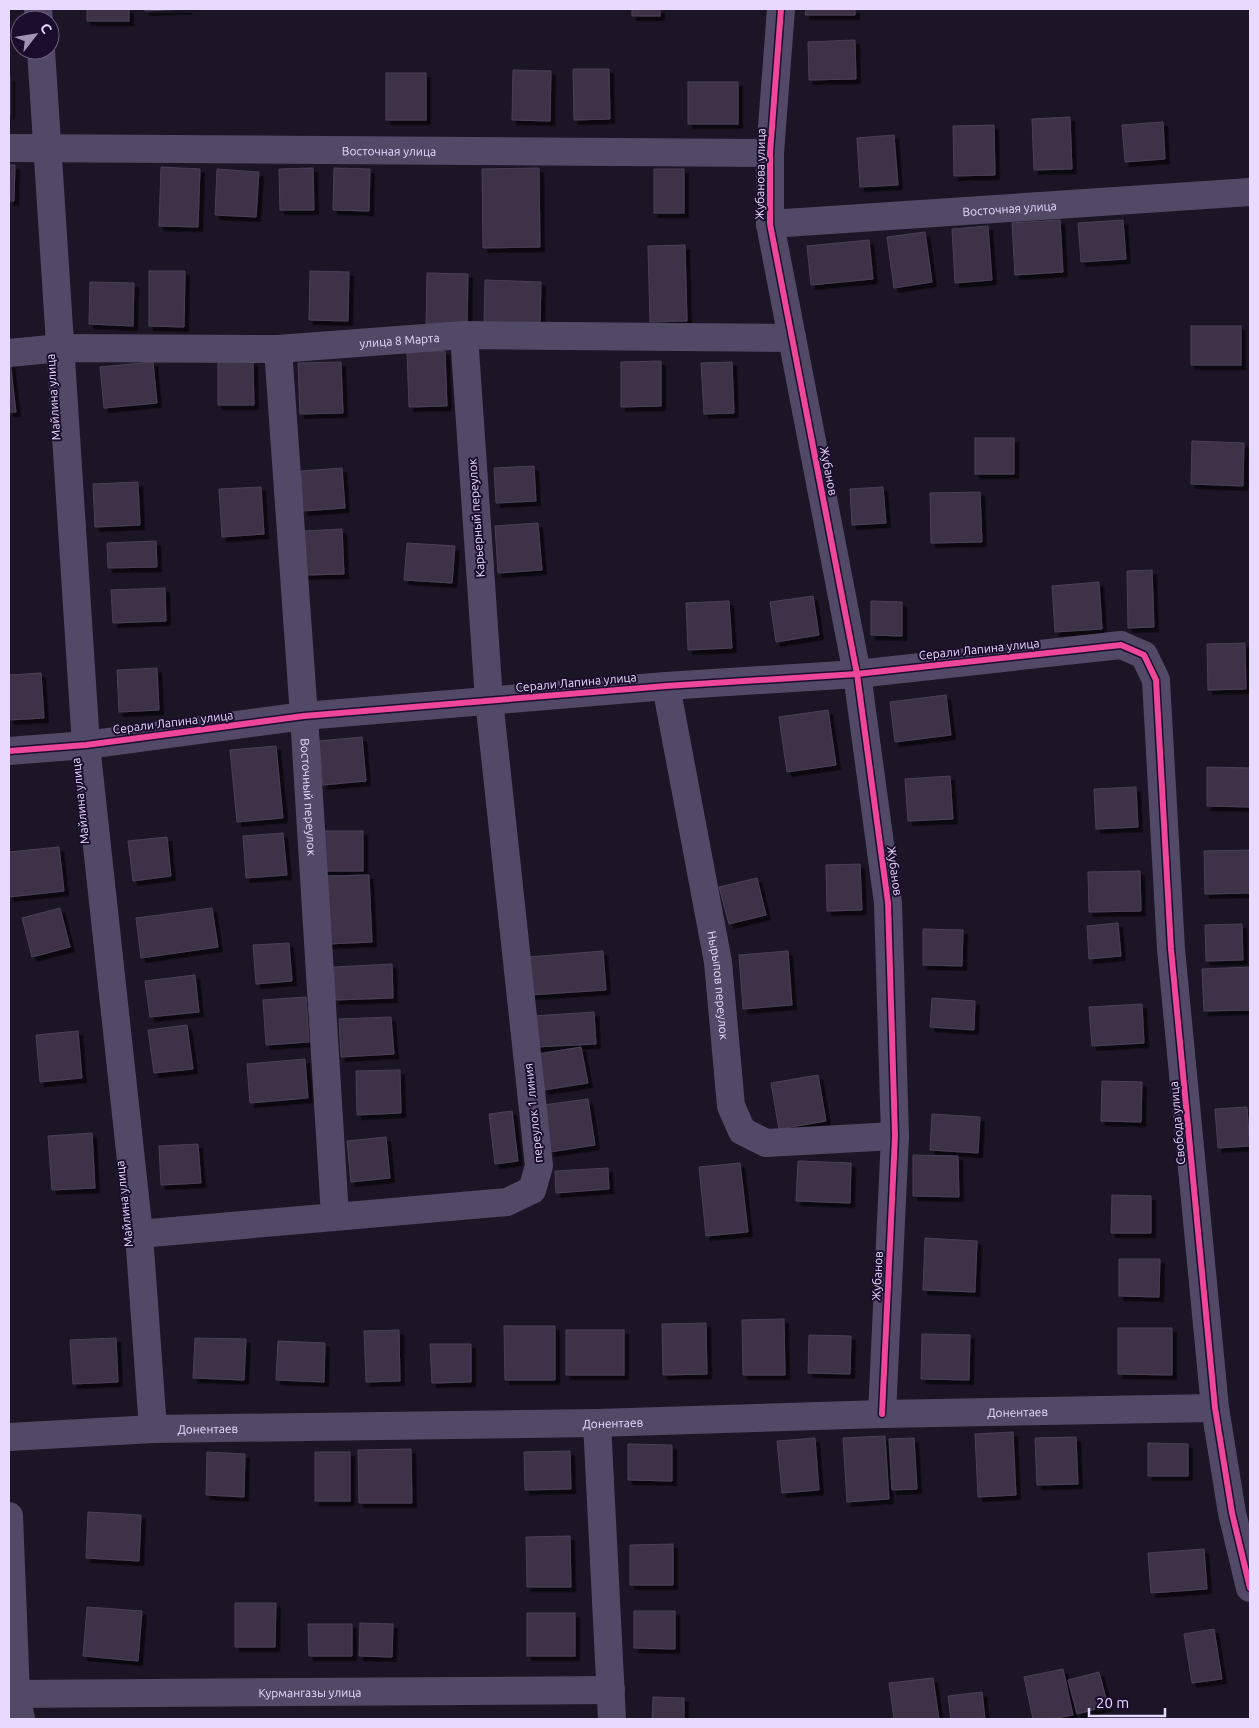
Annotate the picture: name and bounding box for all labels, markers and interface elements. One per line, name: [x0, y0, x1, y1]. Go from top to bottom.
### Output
north arrow: [10, 10, 60, 60]
text: С: [37, 20, 55, 36]
street label: Жубанова улица: [753, 128, 767, 220]
street label: Восточная улица: [342, 144, 436, 157]
street label: Восточная улица: [962, 198, 1057, 218]
street label: улица 8 Марта: [359, 330, 440, 349]
street label: Майлина улица: [43, 353, 63, 441]
street label: Жубанов: [818, 445, 840, 497]
street label: Карьерный переулок: [465, 458, 487, 578]
street label: Серали Лапина улица: [918, 636, 1040, 662]
street label: Серали Лапина улица: [515, 670, 637, 694]
street label: Серали Лапина улица: [112, 708, 234, 736]
street label: Восточный переулок: [299, 738, 319, 856]
street label: Майлина улица: [69, 757, 91, 845]
street label: Жубанов: [885, 846, 905, 896]
street label: Нырыпов переулок: [706, 930, 731, 1040]
street label: переулок 1 линия: [521, 1063, 545, 1163]
street label: Свобода улица: [1167, 1081, 1187, 1165]
street label: Майлина улица: [113, 1160, 135, 1248]
street label: Жубанов: [869, 1251, 885, 1301]
street label: Донентаев: [987, 1405, 1048, 1419]
street label: Донентаев: [582, 1415, 643, 1430]
street label: Донентаев: [177, 1421, 238, 1435]
street label: Курмангазы улица: [258, 1685, 362, 1699]
scale bar: [1089, 1686, 1165, 1718]
text: 20 m: [1096, 1694, 1129, 1711]

